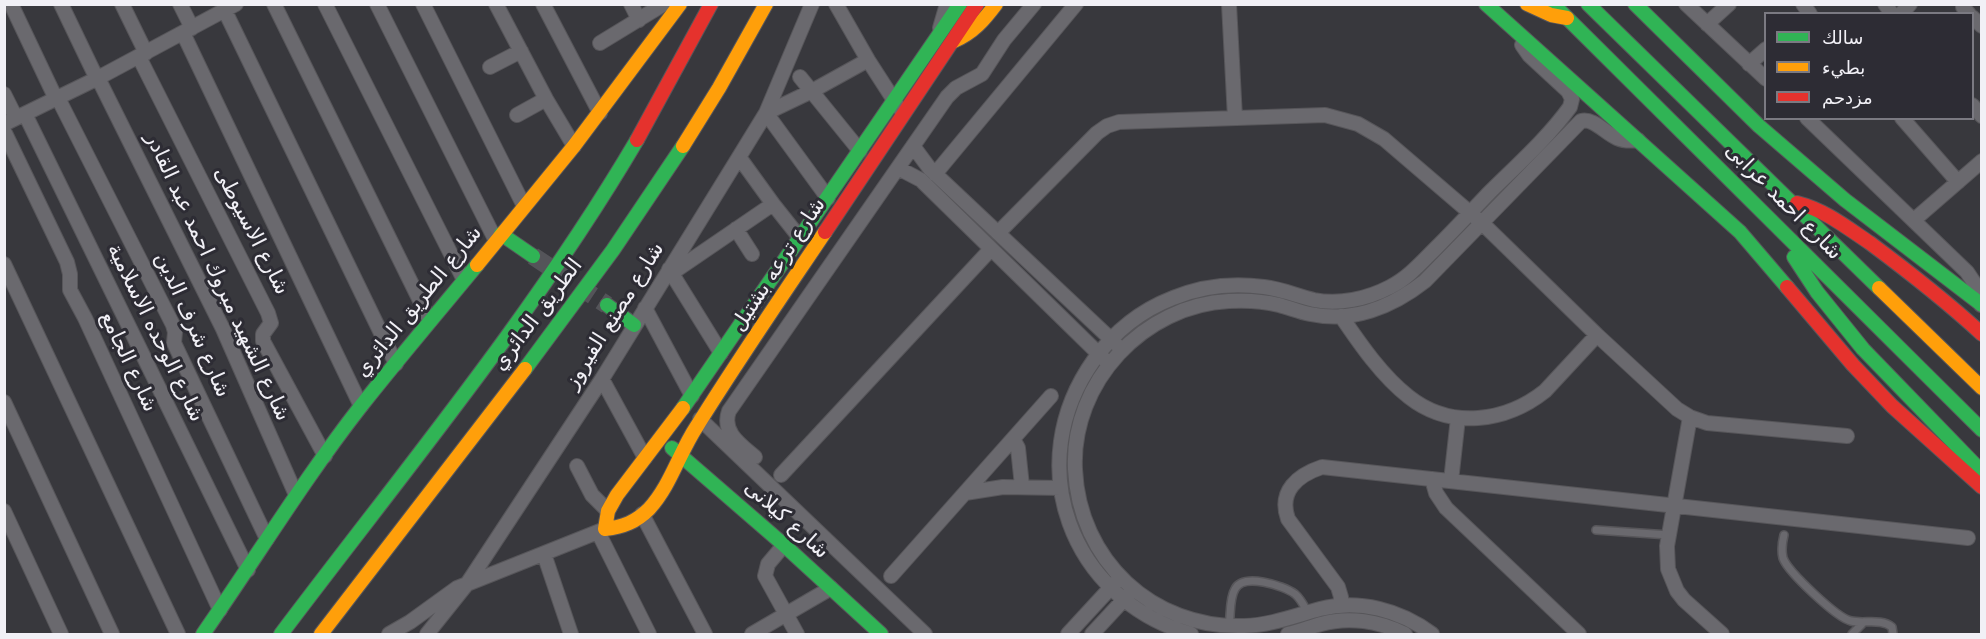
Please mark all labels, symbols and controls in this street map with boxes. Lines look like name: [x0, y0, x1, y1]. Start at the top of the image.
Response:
legend: [1764, 12, 1974, 120]
text: سالك: [1822, 27, 1863, 48]
text: بطيء: [1822, 57, 1865, 78]
text: مزدحم: [1822, 87, 1873, 108]
street label: شارع الشهيد مبروك احمد عبد القادر: [139, 129, 295, 425]
street label: شارع احمد عرابى: [1719, 138, 1847, 266]
street label: شارع الاسيوطى: [208, 163, 294, 299]
street label: شارع ترعه بشتيل: [726, 193, 832, 337]
street label: شارع الطريق الدائري: [350, 221, 488, 383]
street label: شارع مصنع الفيروز: [560, 238, 670, 394]
street label: شارع الوحده الاسلامية: [101, 240, 209, 426]
street label: شارع شرف الدين: [149, 249, 235, 401]
street label: الطريق الدائري: [488, 254, 588, 376]
street label: شارع الجامع: [94, 308, 162, 416]
street label: شارع كيلانى: [738, 475, 834, 565]

